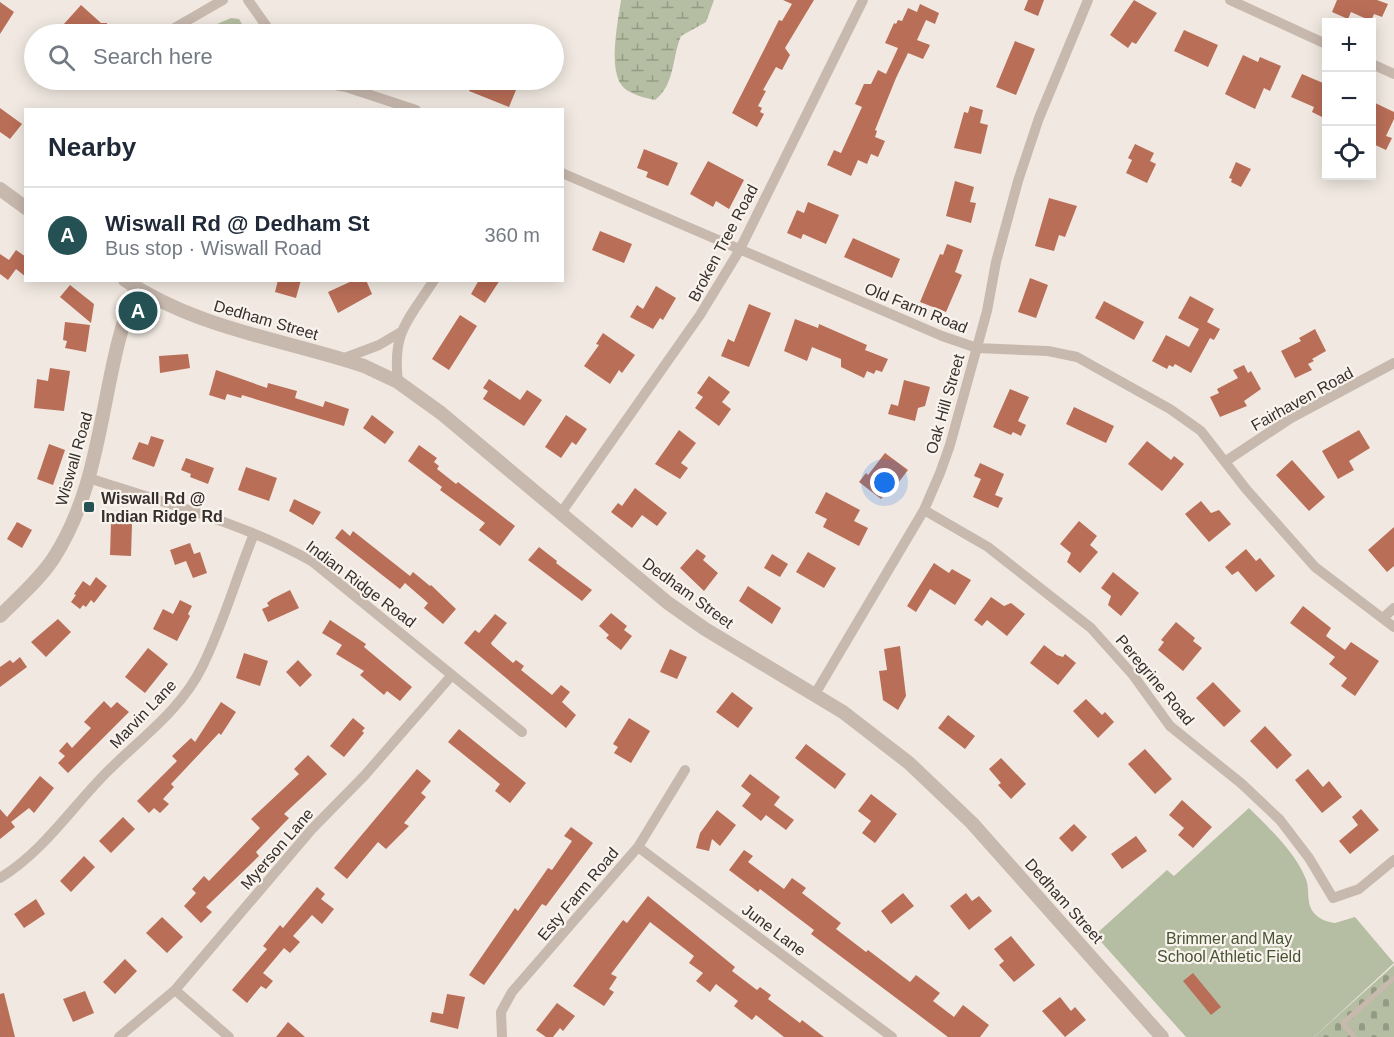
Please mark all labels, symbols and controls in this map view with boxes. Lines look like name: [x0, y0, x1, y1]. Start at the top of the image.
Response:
map controls: [1322, 18, 1376, 180]
button: +: [1322, 18, 1376, 72]
search box: [24, 24, 564, 90]
icon: search: [45, 41, 78, 74]
text: Search here: [93, 44, 213, 69]
button: −: [1322, 72, 1376, 126]
button: locate: [1322, 126, 1376, 180]
text: Nearby: [48, 132, 136, 162]
street label: Broken Tree Road: [685, 182, 761, 304]
text: Wiswall Rd @ Dedham St: [105, 211, 370, 236]
text: A: [60, 224, 75, 246]
text: 360 m: [484, 224, 540, 246]
text: Bus stop · Wiswall Road: [105, 237, 322, 259]
street label: Old Farm Road: [862, 280, 970, 336]
pin: A: [118, 288, 158, 334]
street label: Dedham Street: [212, 297, 321, 343]
street label: Oak Hill Street: [923, 352, 968, 456]
street label: Fairhaven Road: [1248, 364, 1356, 434]
street label: Wiswall Road: [52, 410, 96, 508]
your location: [870, 468, 899, 497]
place label: Wiswall Rd @ Indian Ridge Rd: [101, 490, 223, 525]
marker: Wiswall Rd @ Indian Ridge Rd: [82, 500, 96, 514]
street label: Indian Ridge Road: [303, 537, 419, 631]
street label: Dedham Street: [639, 554, 737, 632]
street label: Peregrine Road: [1112, 632, 1198, 728]
street label: Marvin Lane: [106, 676, 180, 752]
street label: Myerson Lane: [237, 805, 317, 893]
street label: Esty Farm Road: [534, 844, 622, 944]
street label: Dedham Street: [1022, 855, 1107, 947]
street label: June Lane: [739, 901, 809, 959]
park label: Brimmer and May School Athletic Field: [1157, 930, 1301, 965]

